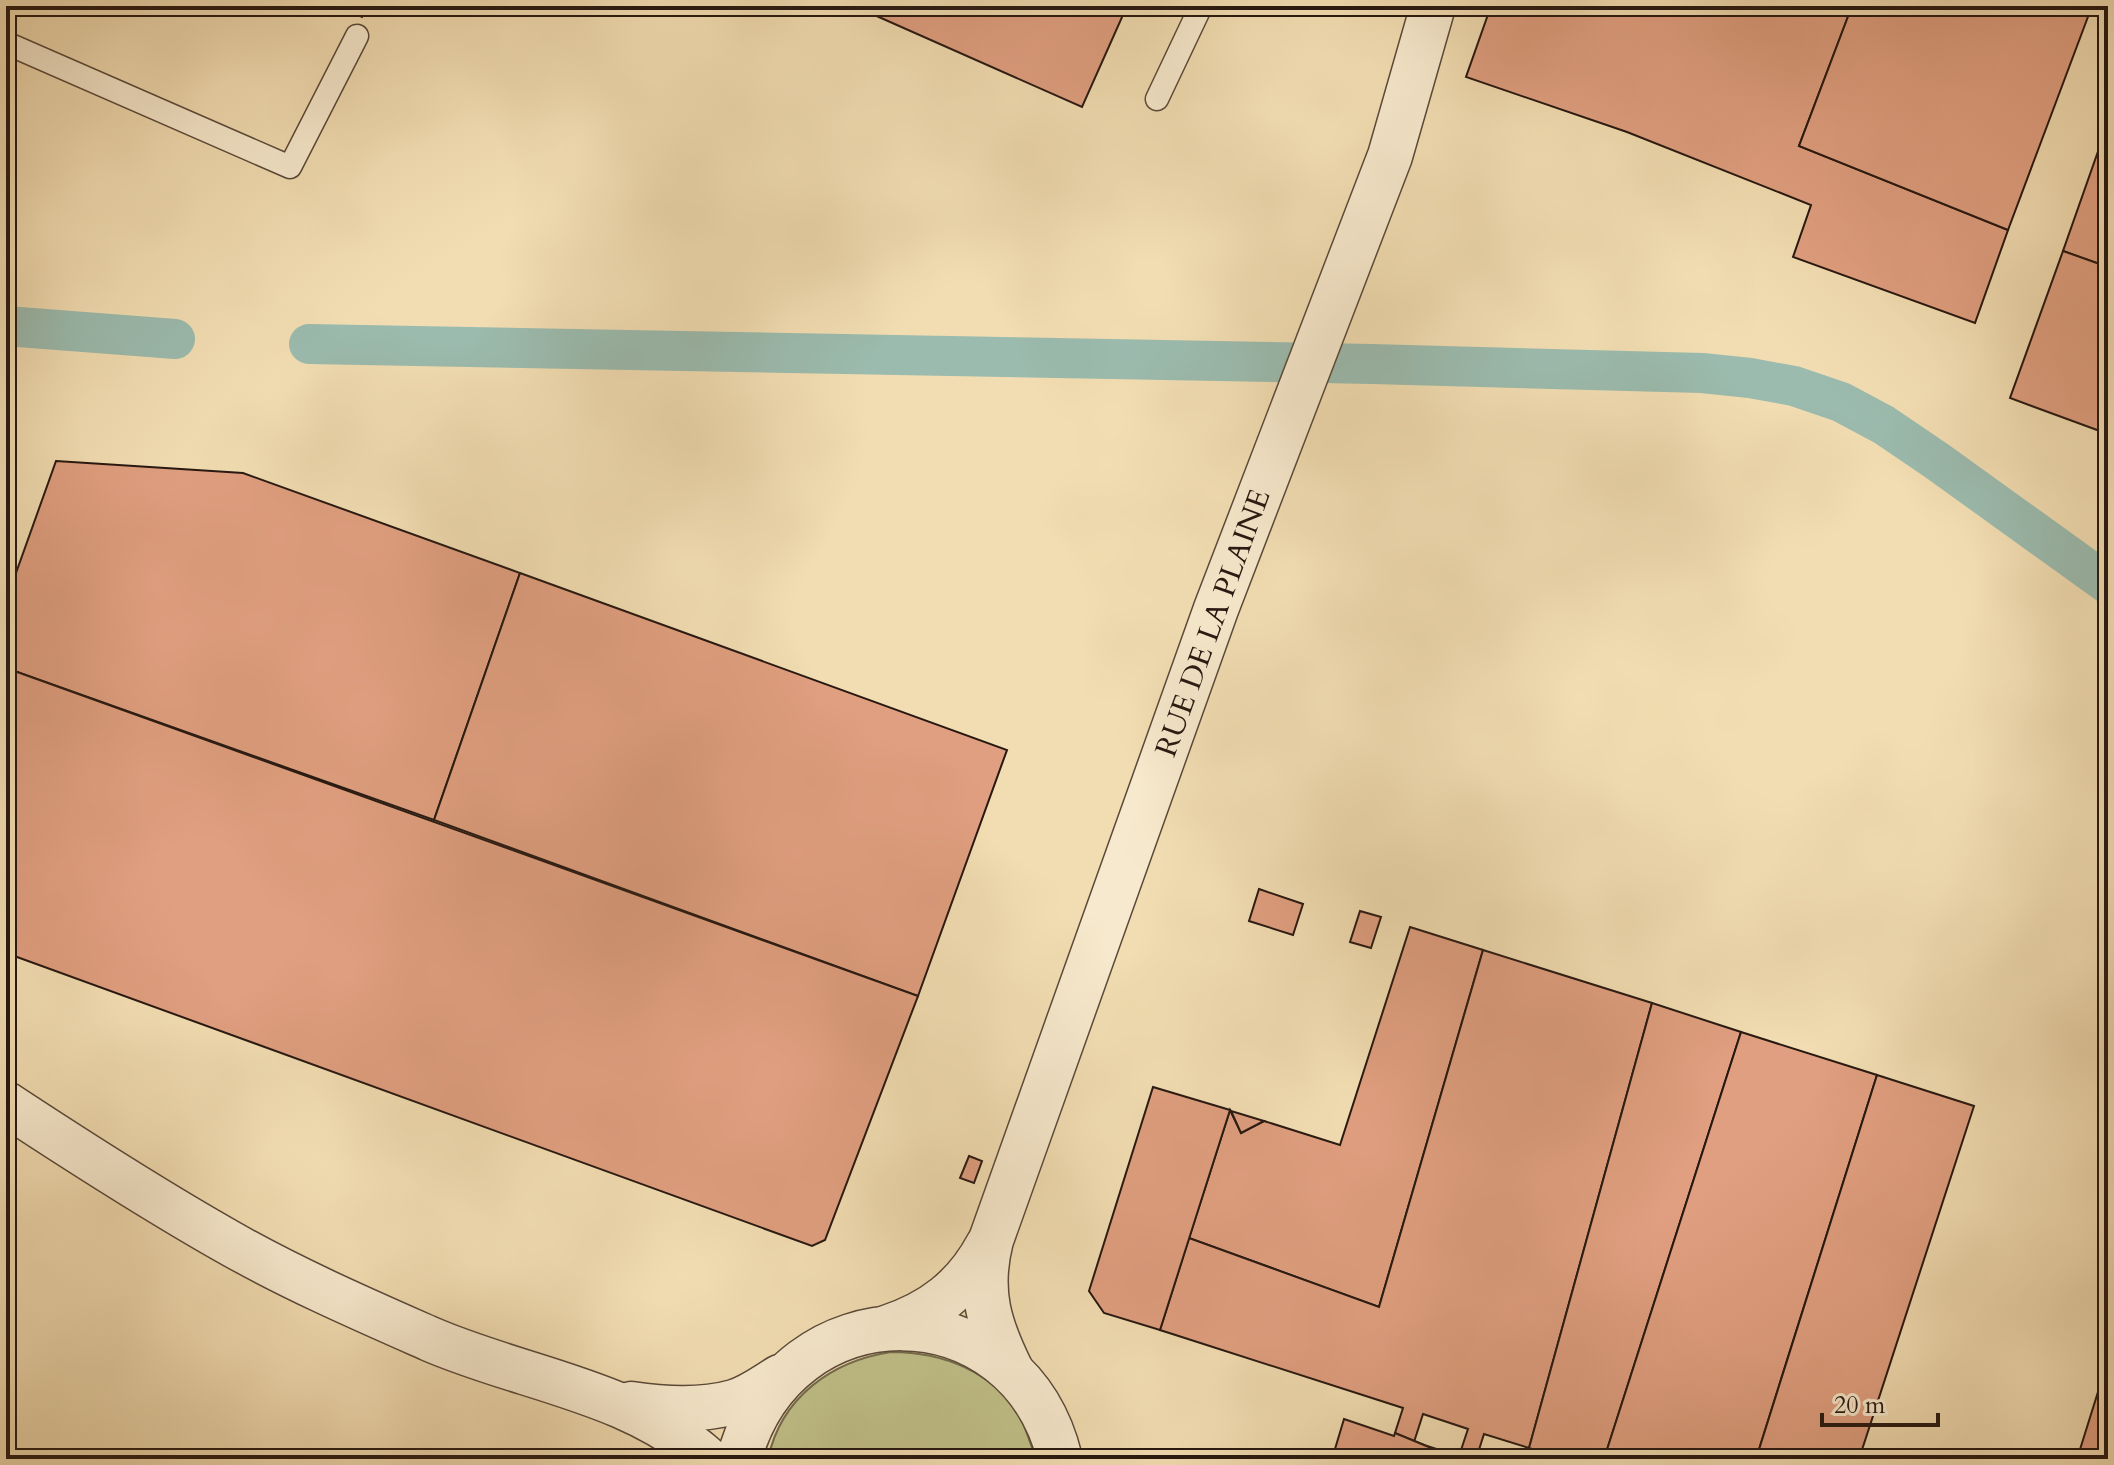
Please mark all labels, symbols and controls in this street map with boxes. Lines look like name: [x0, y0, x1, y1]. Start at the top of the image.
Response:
street label: RUE DE LA PLAINE: [1146, 484, 1280, 762]
scale bar: [1822, 1377, 1938, 1427]
text: 20 m: [1834, 1389, 1886, 1422]

